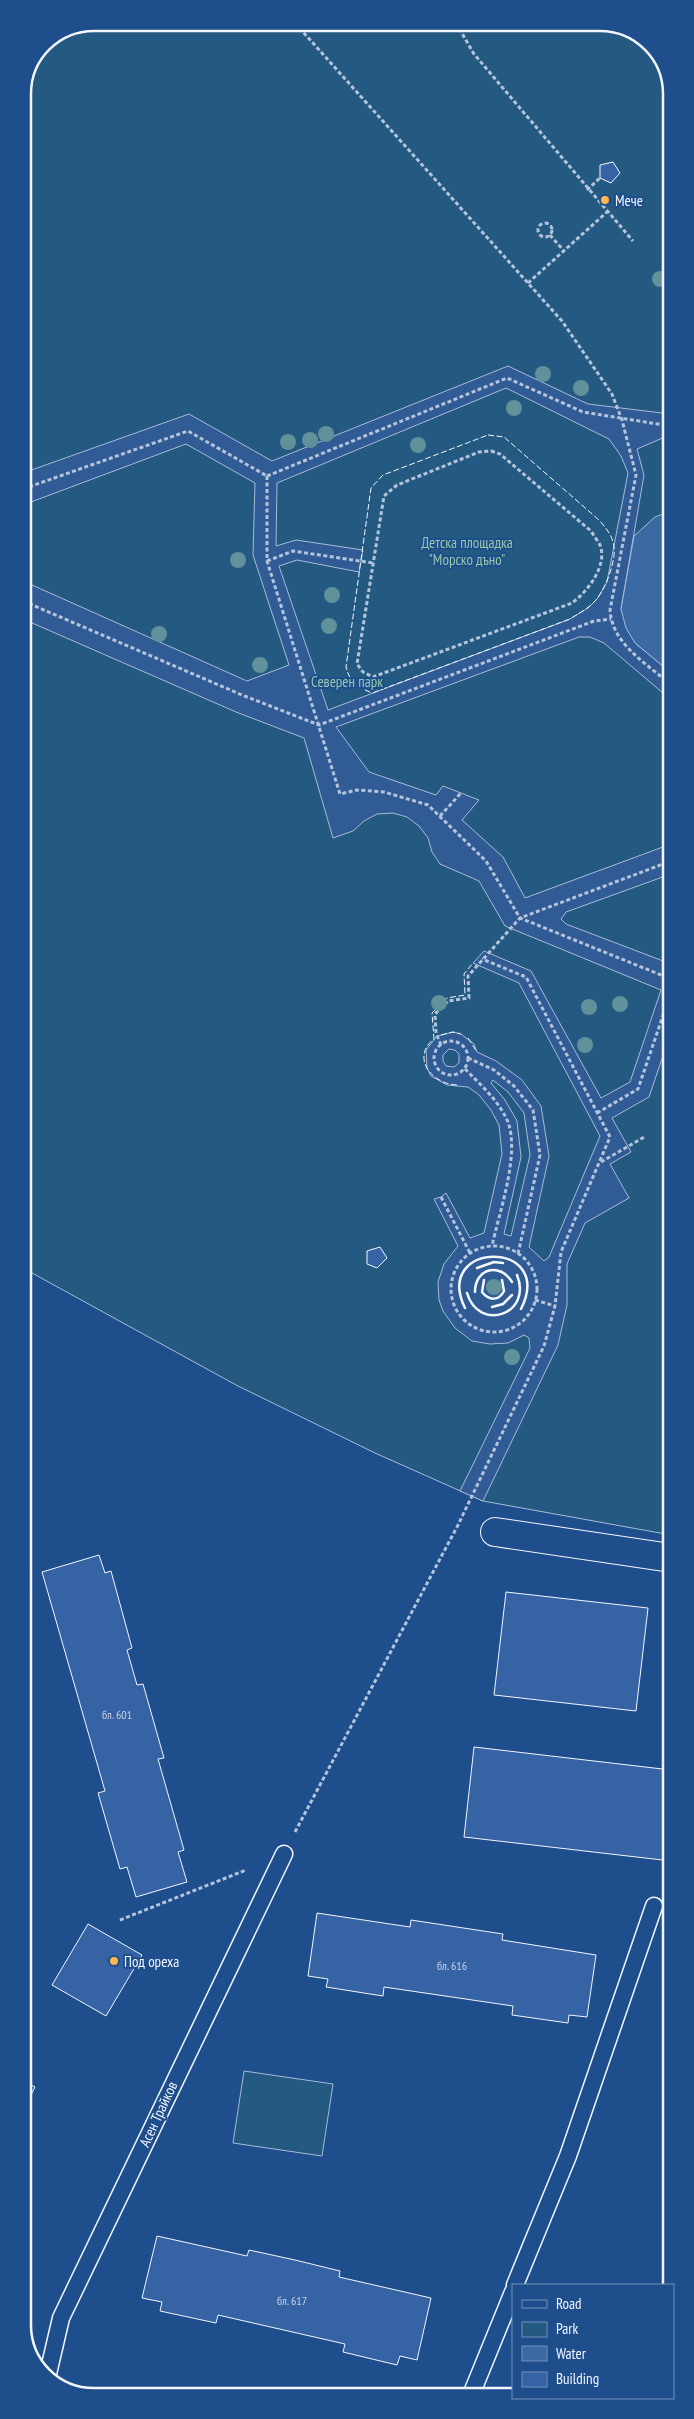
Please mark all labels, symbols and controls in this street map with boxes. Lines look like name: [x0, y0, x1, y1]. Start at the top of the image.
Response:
place label: Мече: [615, 191, 643, 210]
marker: Мече: [599, 194, 611, 206]
park label: Детска площадка "Морско дъно": [421, 533, 513, 569]
park label: Северен парк: [311, 672, 383, 691]
house number: бл. 601: [102, 1707, 132, 1722]
place label: Под ореха: [124, 1952, 179, 1971]
marker: Под ореха: [108, 1955, 120, 1967]
house number: бл. 616: [437, 1958, 467, 1973]
street label: Асен Трайков: [135, 2078, 181, 2150]
legend: [512, 2284, 674, 2399]
house number: бл. 617: [277, 2293, 307, 2308]
text: Road: [556, 2294, 582, 2313]
text: Park: [556, 2319, 578, 2338]
text: Water: [556, 2344, 587, 2363]
text: Building: [556, 2369, 599, 2388]

